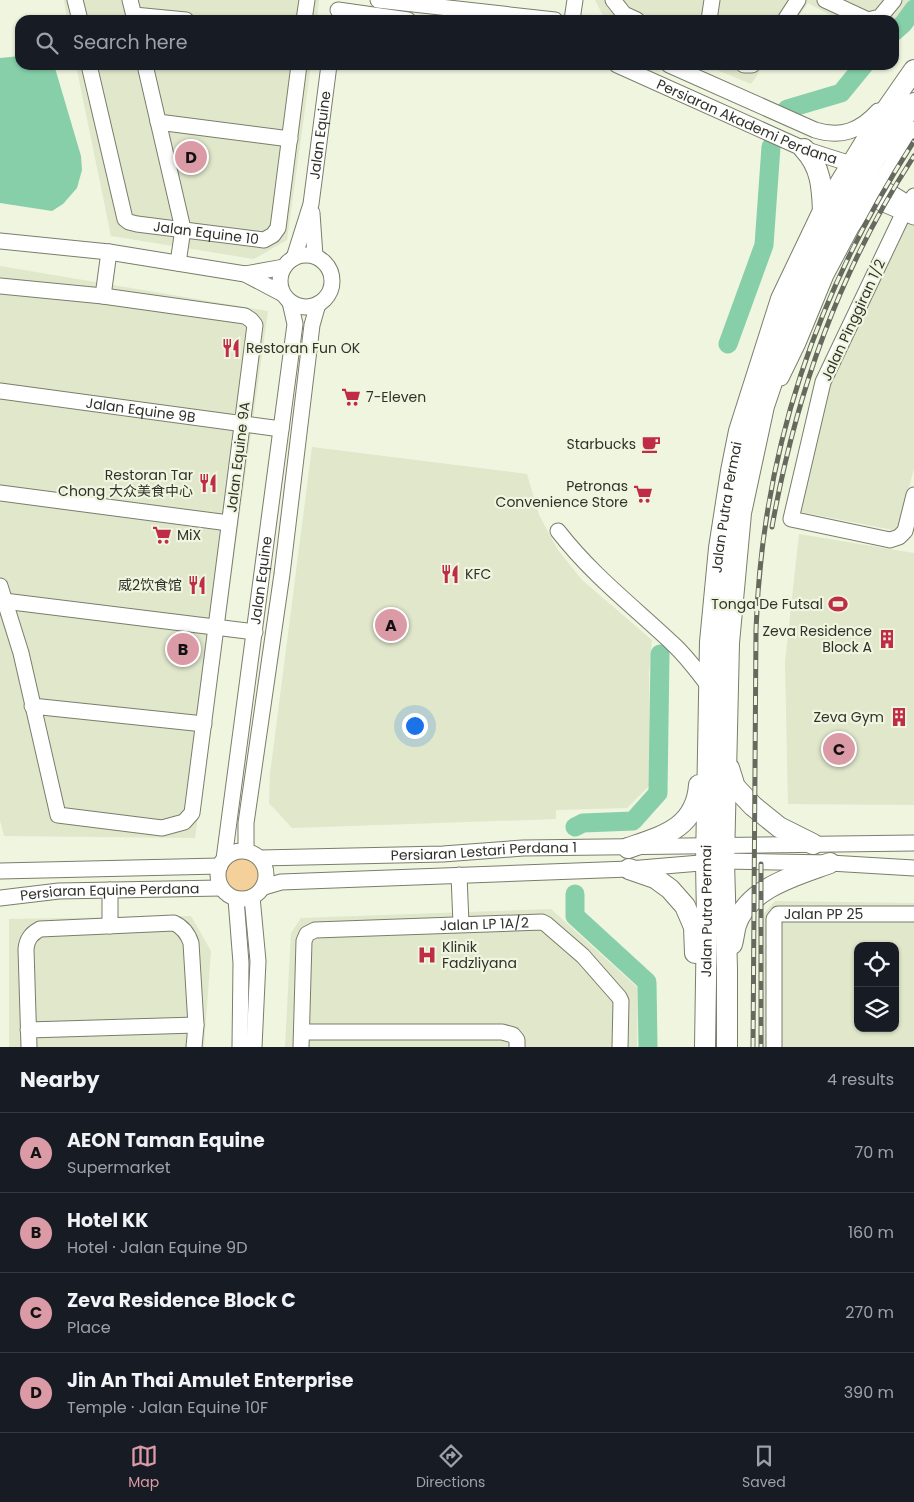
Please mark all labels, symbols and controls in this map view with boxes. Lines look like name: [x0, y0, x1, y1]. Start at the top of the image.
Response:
search box: [15, 15, 899, 70]
icon: search: [33, 29, 61, 57]
text: Search here: [73, 29, 187, 56]
street label: Persiaran Akademi Perdana: [653, 74, 840, 169]
street label: Jalan Equine: [304, 89, 336, 181]
pin: D: [175, 138, 207, 176]
street label: Jalan Equine 10: [152, 216, 260, 249]
street label: Jalan Pinggiran 1/2: [816, 256, 890, 384]
restaurant icon: Restoran Fun OK: [220, 337, 242, 359]
place label: Restoran Fun OK: [246, 338, 361, 358]
supermarket icon: 7-Eleven: [340, 386, 362, 408]
place label: 7-Eleven: [366, 387, 426, 407]
street label: Jalan Equine 9B: [85, 393, 197, 427]
street label: Jalan Equine 9A: [221, 401, 255, 513]
cafe icon: Starbucks: [640, 433, 662, 455]
place label: Starbucks: [567, 434, 636, 454]
street label: Jalan Putra Permai: [707, 440, 747, 574]
place label: Restoran Tar Chong 大众美食中心: [58, 465, 193, 501]
restaurant icon: Restoran Tar Chong 大众美食中心: [197, 472, 219, 494]
place label: Petronas Convenience Store: [496, 476, 628, 512]
supermarket icon: Petronas Convenience Store: [632, 483, 654, 505]
supermarket icon: MiX: [151, 524, 173, 546]
place label: MiX: [177, 525, 201, 545]
street label: Jalan Equine: [245, 535, 277, 626]
restaurant icon: KFC: [439, 563, 461, 585]
place label: KFC: [465, 564, 491, 584]
restaurant icon: 威2饮食馆: [186, 574, 208, 596]
place label: 威2饮食馆: [118, 575, 182, 595]
sports icon: Tonga De Futsal: [827, 593, 849, 615]
place label: Tonga De Futsal: [711, 594, 823, 614]
pin: A: [375, 606, 407, 644]
place label: Zeva Residence Block A: [762, 621, 872, 657]
building icon: Zeva Residence Block A: [876, 628, 898, 650]
pin: B: [167, 630, 199, 668]
building icon: Zeva Gym: [888, 706, 910, 728]
place label: Zeva Gym: [813, 707, 884, 727]
your location: [402, 713, 428, 739]
pin: C: [823, 730, 855, 768]
street label: Persiaran Lestari Perdana 1: [391, 837, 577, 865]
street label: Jalan Putra Permai: [696, 845, 717, 977]
street label: Persiaran Equine Perdana: [19, 878, 200, 906]
street label: Jalan PP 25: [784, 904, 863, 924]
street label: Jalan LP 1A/2: [439, 912, 529, 936]
place label: Klinik Fadzliyana: [442, 937, 517, 973]
map controls: [854, 942, 899, 1032]
button: locate: [854, 942, 899, 987]
hospital icon: Klinik Fadzliyana: [416, 944, 438, 966]
button: layers: [854, 987, 899, 1032]
text: Nearby: [20, 1065, 100, 1094]
text: 4 results: [827, 1068, 894, 1091]
text: AEON Taman Equine: [67, 1127, 265, 1154]
text: A: [30, 1141, 42, 1164]
text: 70 m: [854, 1141, 894, 1164]
text: Supermarket: [67, 1156, 171, 1179]
text: Hotel KK: [67, 1207, 149, 1234]
text: B: [31, 1221, 41, 1244]
text: 160 m: [848, 1221, 894, 1244]
text: Hotel · Jalan Equine 9D: [67, 1236, 248, 1259]
text: Zeva Residence Block C: [67, 1287, 296, 1314]
text: C: [30, 1301, 42, 1324]
text: 270 m: [845, 1301, 894, 1324]
text: Place: [67, 1316, 111, 1339]
text: Jin An Thai Amulet Enterprise: [67, 1367, 353, 1394]
text: D: [30, 1381, 42, 1404]
text: 390 m: [844, 1381, 894, 1404]
text: Temple · Jalan Equine 10F: [67, 1396, 268, 1419]
tab: Map: [128, 1442, 159, 1493]
tab: Directions: [416, 1442, 485, 1493]
tab: Saved: [742, 1442, 786, 1493]

